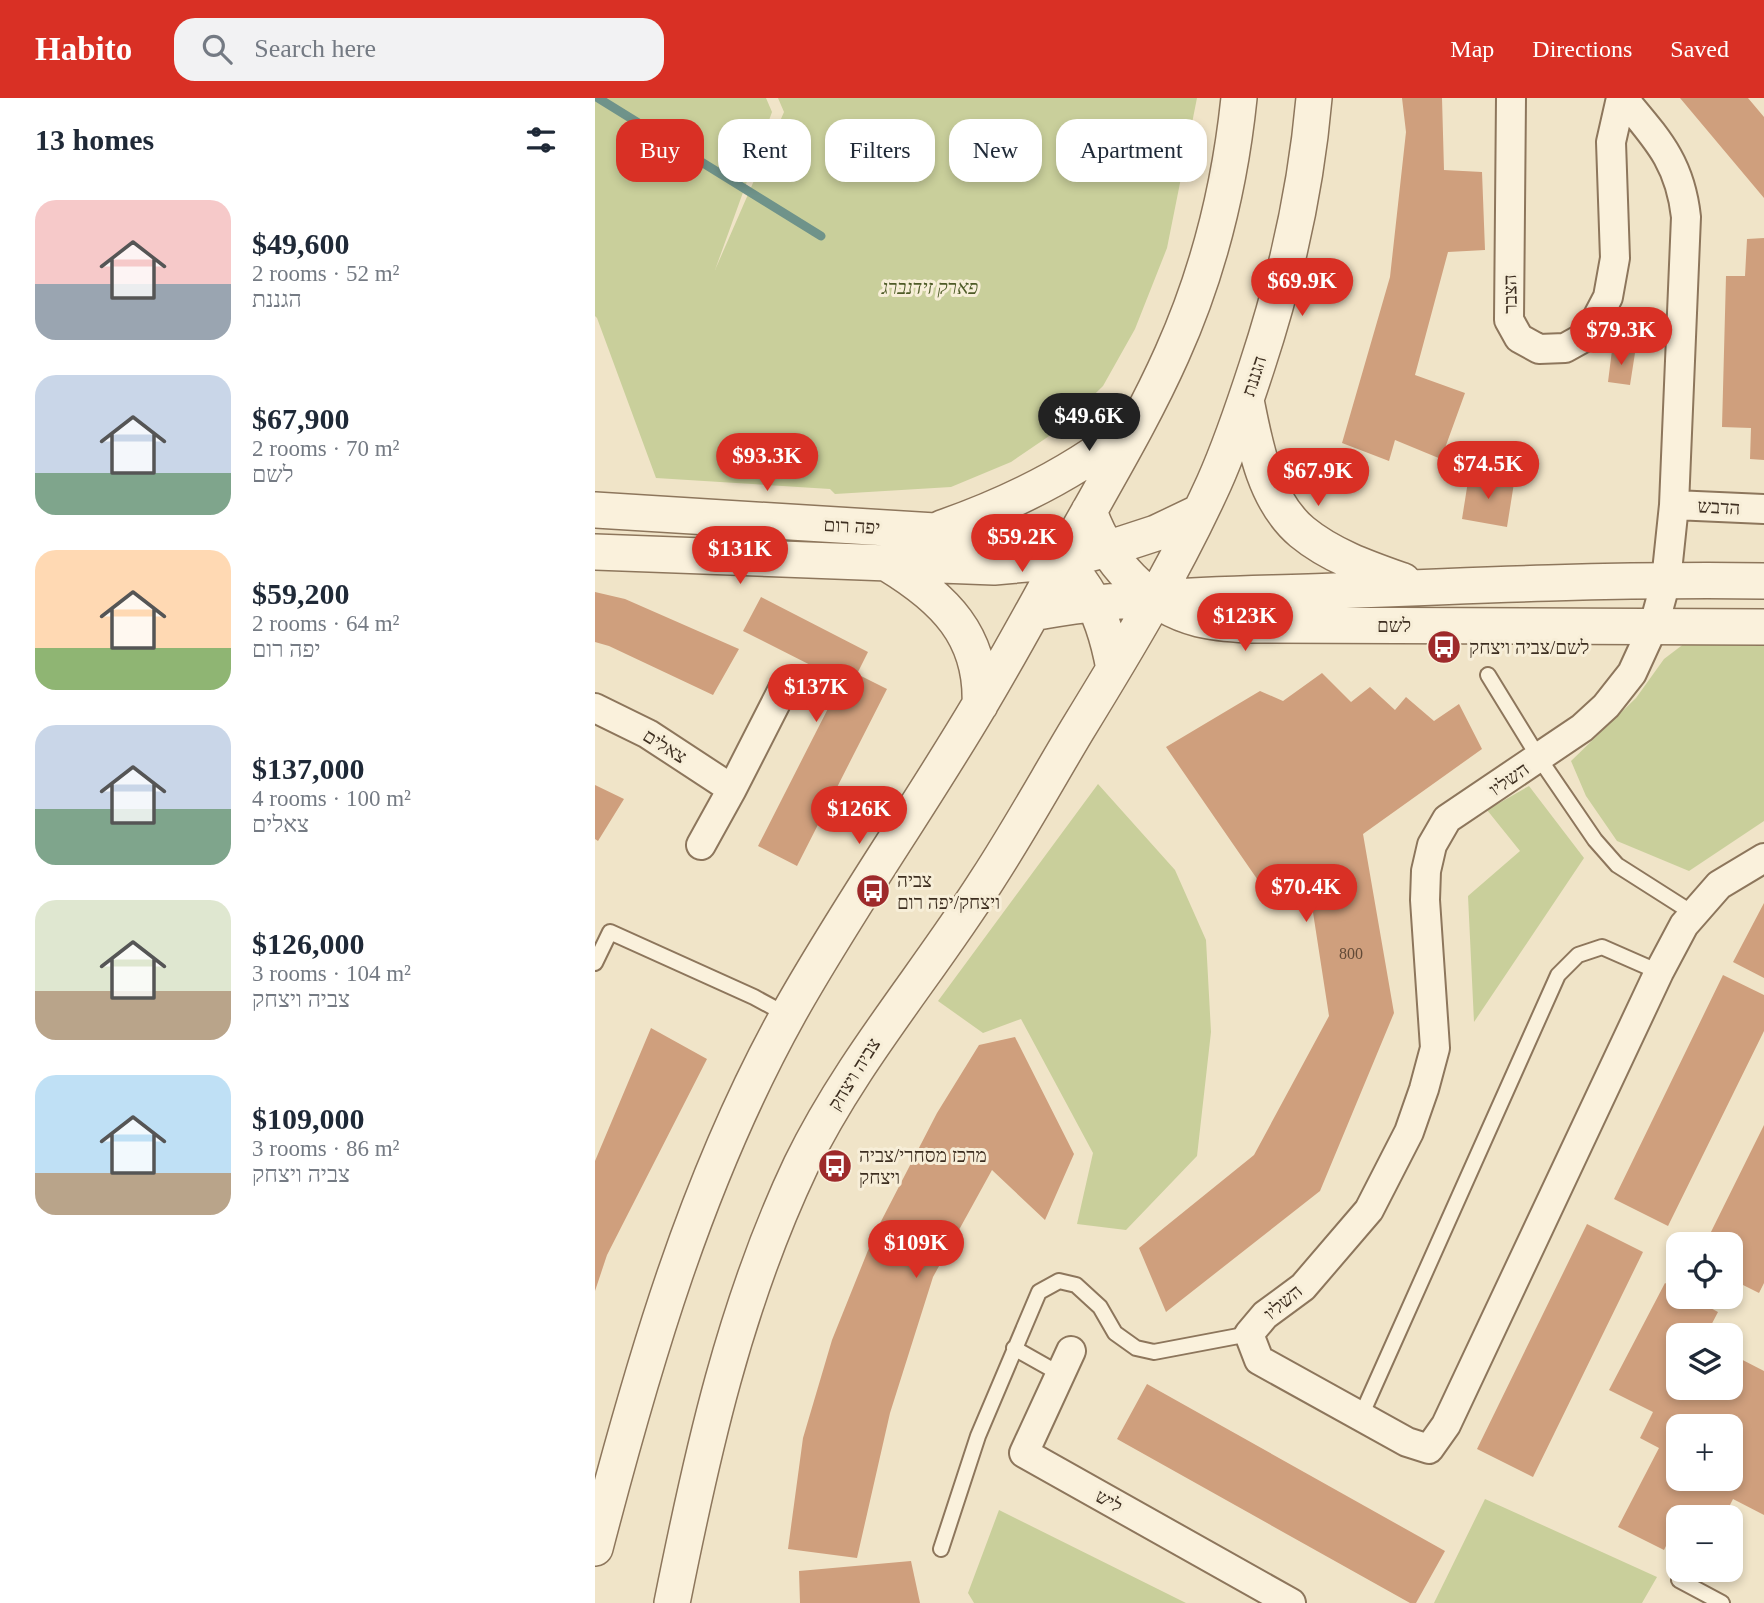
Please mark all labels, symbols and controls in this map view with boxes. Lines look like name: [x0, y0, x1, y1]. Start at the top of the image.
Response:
search box: [174, 18, 664, 81]
icon: search: [198, 30, 236, 68]
text: Habito: [35, 31, 132, 67]
text: Search here: [254, 34, 376, 63]
text: Map: [1450, 36, 1494, 62]
text: Directions: [1532, 36, 1632, 62]
text: Saved: [1670, 36, 1729, 62]
chip: Buy: [616, 119, 704, 182]
chip: Rent: [718, 119, 811, 182]
chip: Filters: [825, 119, 935, 182]
chip: New: [949, 119, 1042, 182]
chip: Apartment: [1056, 119, 1207, 182]
icon: filters: [522, 121, 560, 159]
text: 13 homes: [35, 123, 154, 156]
text: $49,600: [252, 227, 350, 260]
icon: home: [91, 228, 175, 312]
pin: $69.9K: [1245, 258, 1359, 318]
text: 2 rooms · 52 m²: [252, 261, 399, 286]
text: $69.9K: [1267, 268, 1337, 293]
street label: הצבר: [1499, 274, 1521, 314]
park label: פארק זידנברג: [881, 277, 978, 298]
text: הגננת: [252, 287, 302, 312]
pin: $79.3K: [1564, 308, 1678, 367]
text: $79.3K: [1586, 317, 1656, 342]
street label: הגננת: [1238, 353, 1270, 399]
pin: $49.6K: [1032, 394, 1146, 453]
text: $67,900: [252, 402, 350, 435]
icon: home: [91, 403, 175, 487]
text: $49.6K: [1054, 403, 1124, 428]
pin: $93.3K: [710, 434, 824, 493]
text: 2 rooms · 70 m²: [252, 436, 399, 461]
pin: $74.5K: [1431, 442, 1545, 501]
text: $93.3K: [732, 443, 802, 468]
pin: $67.9K: [1261, 448, 1375, 508]
text: $74.5K: [1453, 451, 1523, 476]
text: $67.9K: [1283, 458, 1353, 483]
text: לשם: [252, 462, 293, 487]
street label: הדבש: [1697, 495, 1741, 519]
street label: יפה רום: [823, 514, 881, 538]
pin: $59.2K: [965, 514, 1079, 574]
text: $59.2K: [987, 524, 1057, 549]
pin: $131K: [691, 526, 789, 586]
text: $131K: [708, 536, 772, 561]
text: $59,200: [252, 577, 350, 610]
icon: home: [91, 578, 175, 662]
pin: $123K: [1196, 594, 1294, 653]
text: $123K: [1213, 603, 1277, 628]
text: 2 rooms · 64 m²: [252, 611, 399, 636]
street label: לשם: [1377, 615, 1411, 636]
bus stop icon: לשם/צביה ויצחק: [1425, 628, 1463, 666]
text: יפה רום: [252, 637, 321, 662]
place label: לשם/צביה ויצחק: [1469, 637, 1589, 658]
pin: $137K: [767, 664, 865, 724]
text: $137K: [784, 674, 848, 699]
street label: צאלים: [639, 725, 691, 767]
text: $137,000: [252, 752, 365, 785]
icon: home: [91, 753, 175, 837]
street label: השליו: [1485, 758, 1533, 800]
text: 4 rooms · 100 m²: [252, 786, 411, 811]
pin: $126K: [810, 786, 908, 846]
text: $126K: [827, 796, 891, 821]
text: צאלים: [252, 812, 309, 837]
pin: $70.4K: [1249, 864, 1363, 924]
place label: צביה ויצחק/יפה רום: [897, 870, 1000, 913]
bus stop icon: צביה ויצחק/יפה רום: [854, 872, 892, 910]
text: $70.4K: [1271, 874, 1341, 899]
text: $126,000: [252, 927, 365, 960]
icon: home: [91, 928, 175, 1012]
house number: 800: [1339, 945, 1363, 962]
text: 3 rooms · 104 m²: [252, 961, 411, 986]
text: צביה ויצחק: [252, 987, 350, 1012]
street label: צביה ויצחק: [824, 1034, 884, 1114]
text: $109,000: [252, 1102, 365, 1135]
icon: home: [91, 1103, 175, 1187]
text: 3 rooms · 86 m²: [252, 1136, 399, 1161]
place label: מרכז מסחרי/צביה ויצחק: [859, 1145, 987, 1188]
bus stop icon: מרכז מסחרי/צביה ויצחק: [816, 1147, 854, 1185]
text: צביה ויצחק: [252, 1162, 350, 1187]
pin: $109K: [867, 1220, 965, 1280]
text: $109K: [884, 1230, 948, 1255]
map controls: [1666, 1232, 1743, 1582]
button: locate: [1666, 1232, 1743, 1309]
street label: השליו: [1260, 1280, 1306, 1324]
button: layers: [1666, 1323, 1743, 1400]
button: +: [1666, 1414, 1743, 1491]
street label: ליש: [1092, 1485, 1126, 1517]
button: −: [1666, 1505, 1743, 1582]

